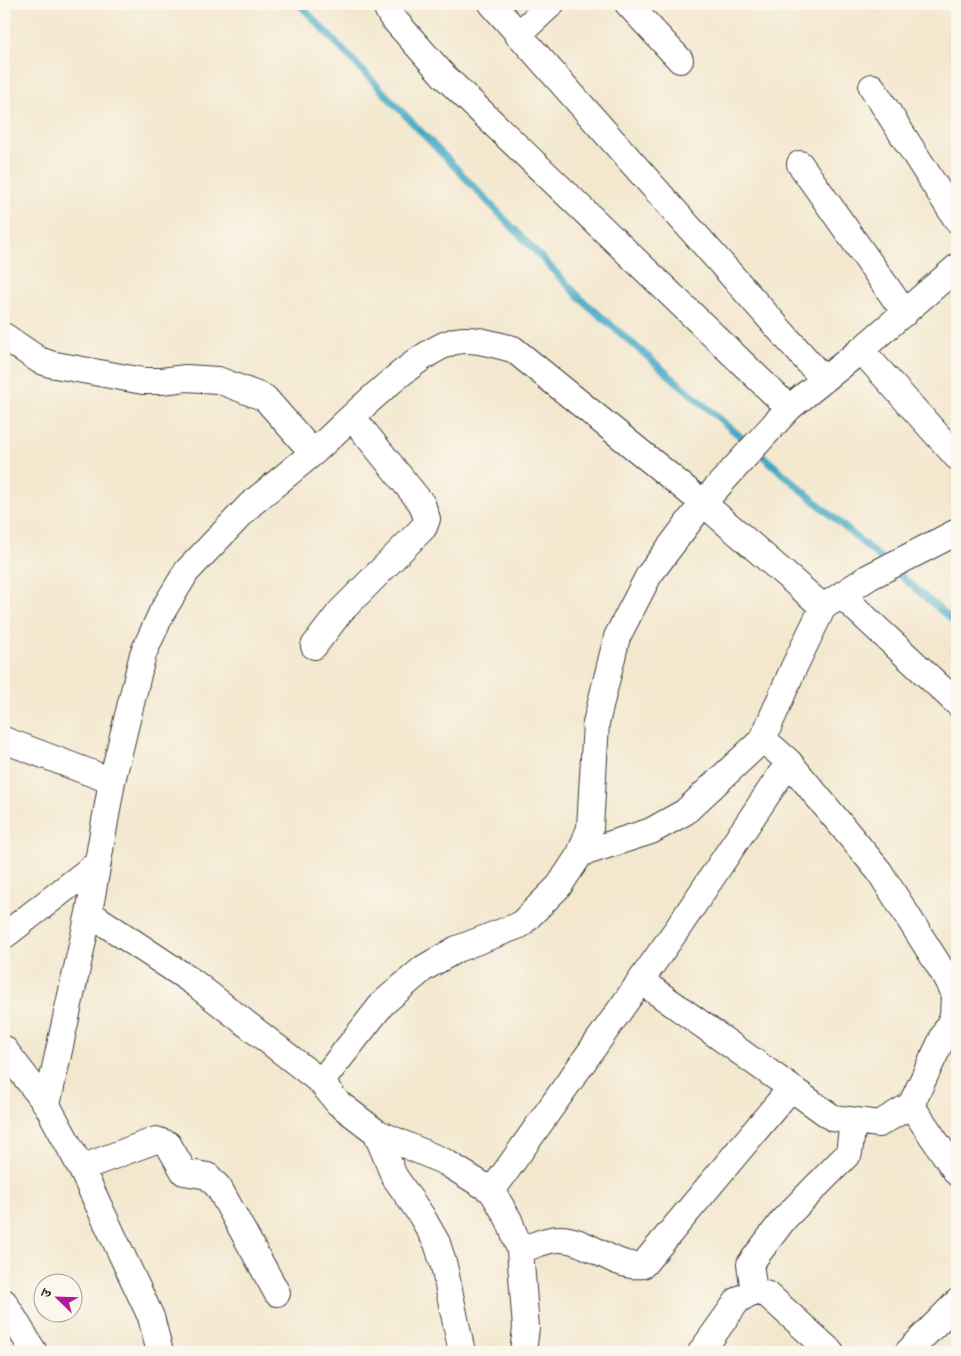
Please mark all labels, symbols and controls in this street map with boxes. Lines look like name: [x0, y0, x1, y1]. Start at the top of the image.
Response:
north arrow: [32, 1274, 82, 1324]
text: उ: [37, 1286, 59, 1302]

